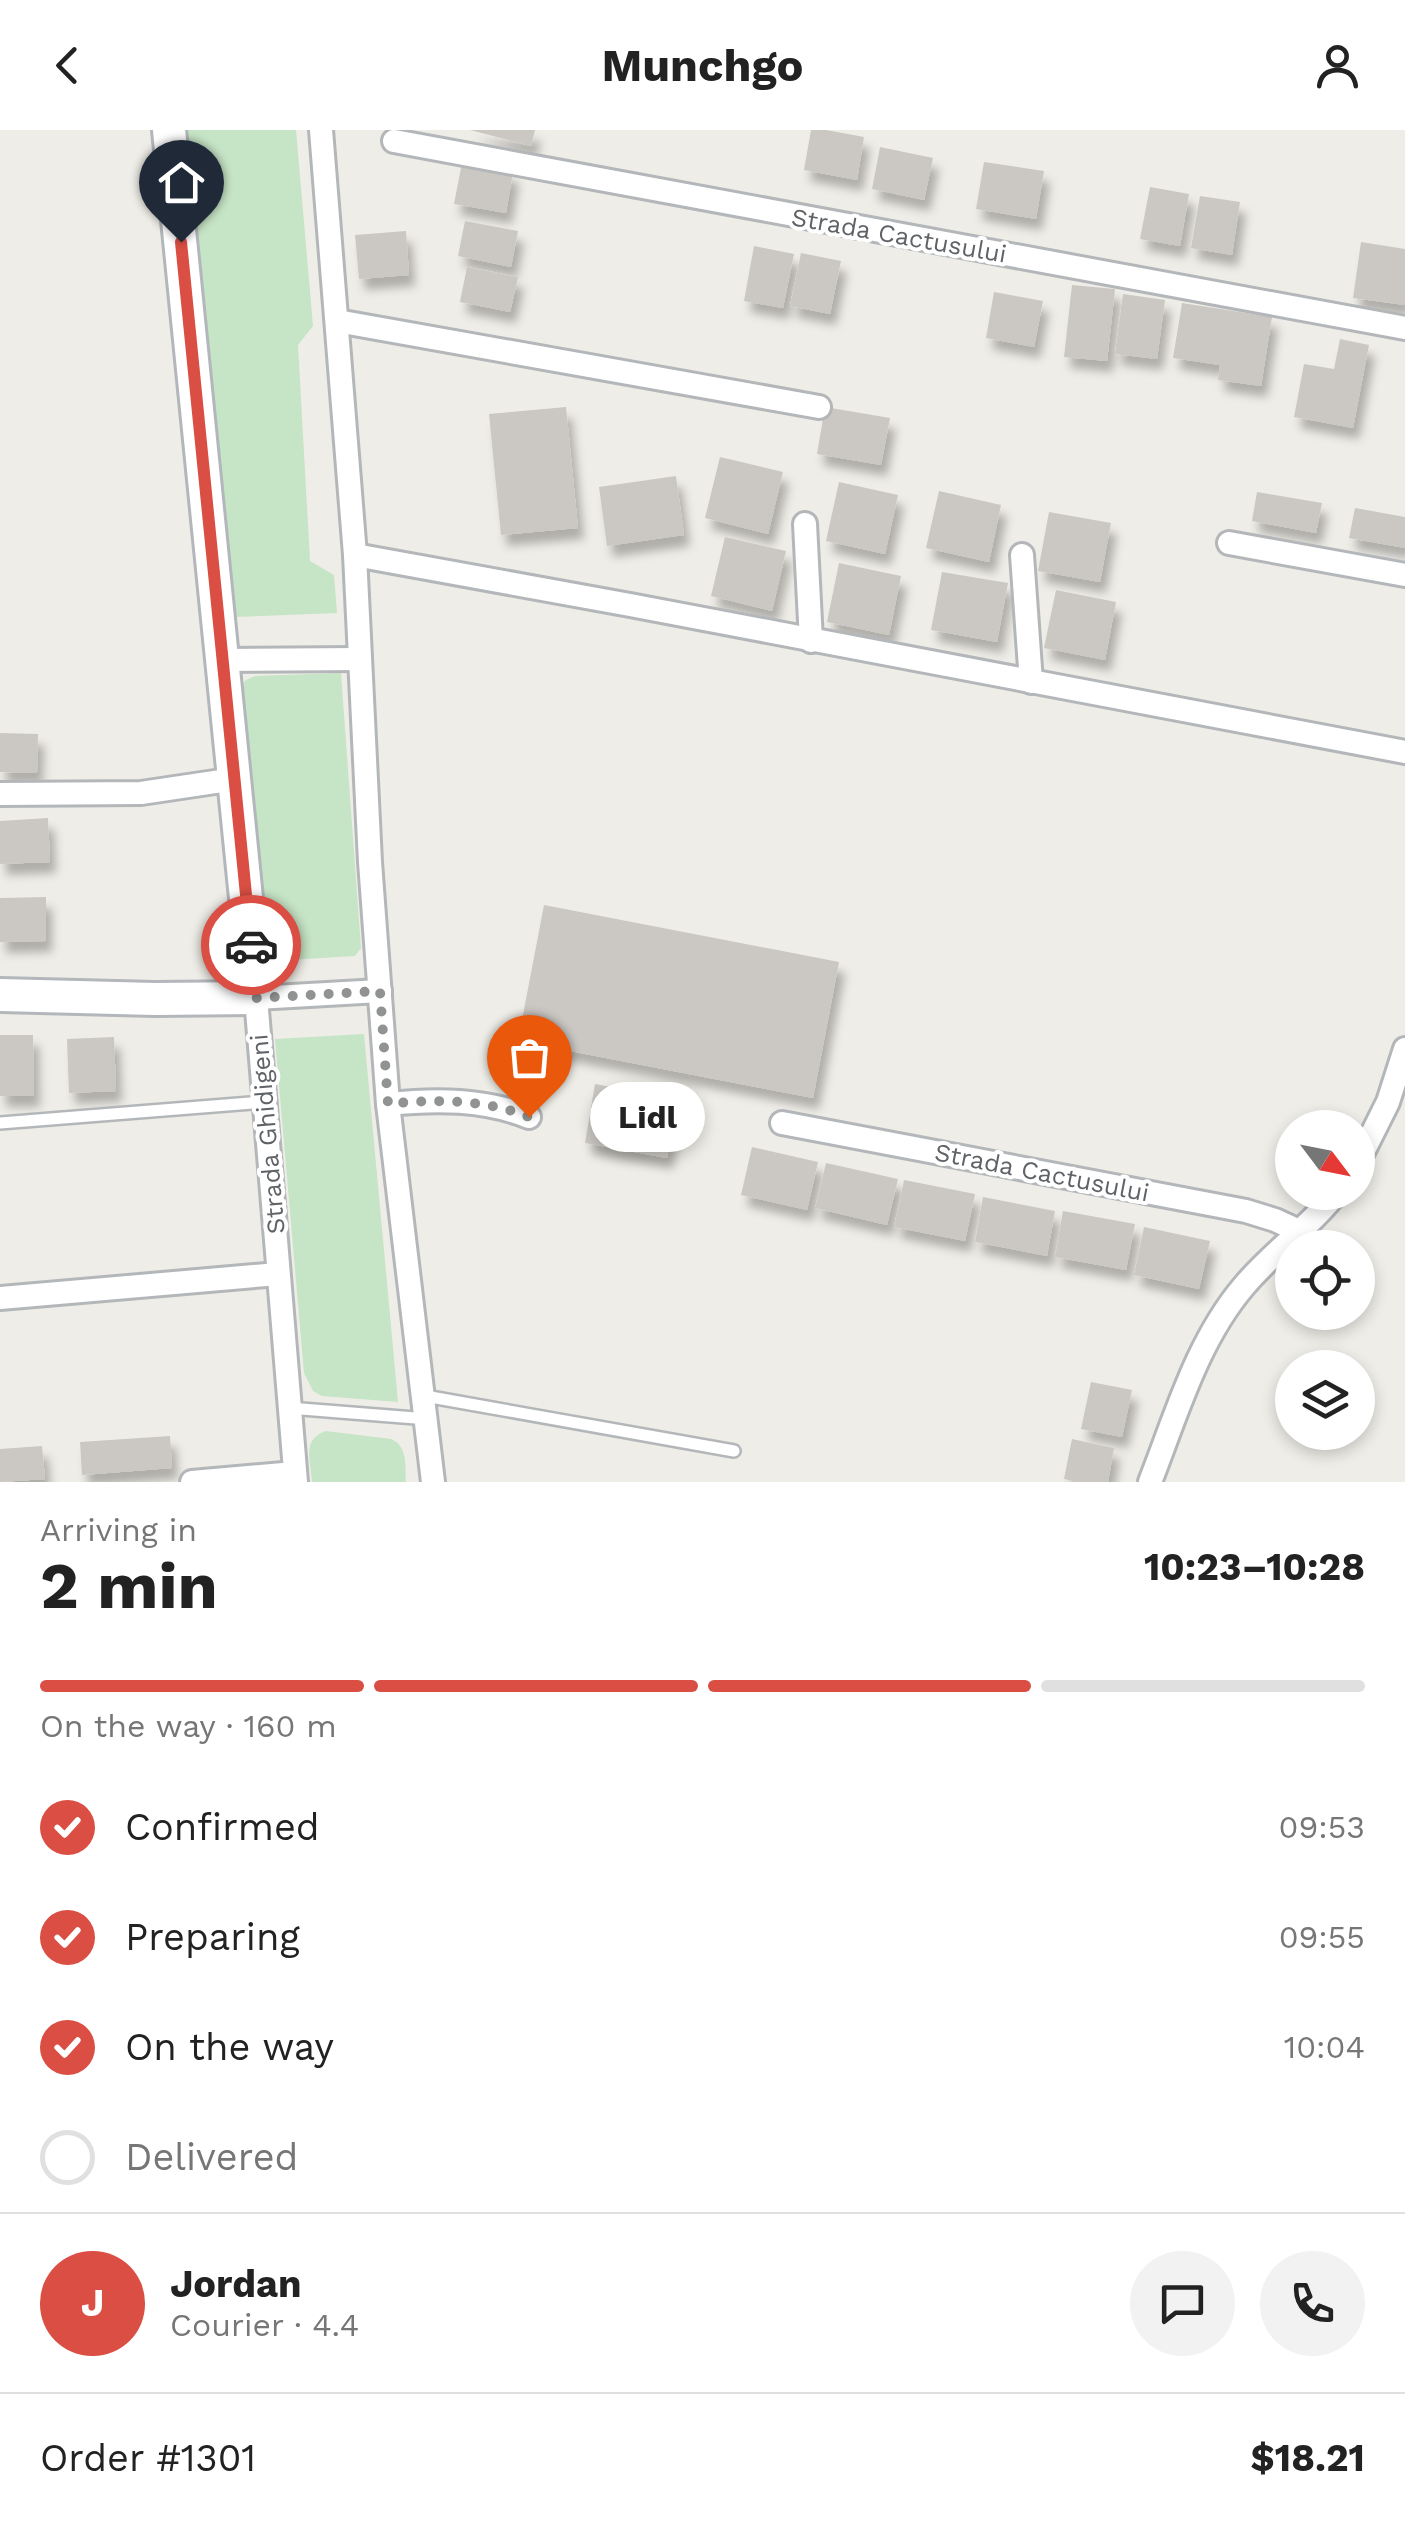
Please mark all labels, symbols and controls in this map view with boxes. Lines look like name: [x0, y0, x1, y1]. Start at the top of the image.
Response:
icon: back: [40, 38, 95, 93]
icon: person: [1310, 38, 1365, 93]
text: Munchgo: [601, 39, 804, 92]
pin: [139, 140, 224, 243]
icon: home: [154, 155, 209, 210]
street label: Strada Cactusului: [789, 202, 1009, 269]
courier: [201, 895, 301, 995]
icon: car: [224, 918, 279, 973]
pin: [487, 1015, 572, 1118]
icon: bag: [502, 1030, 557, 1085]
street label: Strada Ghidigeni: [244, 1033, 291, 1235]
callout: Lidl: [589, 1082, 704, 1152]
text: Lidl: [618, 1098, 677, 1136]
north arrow: [1275, 1110, 1375, 1210]
map controls: [1275, 1110, 1375, 1450]
street label: Strada Cactusului: [932, 1137, 1152, 1208]
button: locate: [1275, 1230, 1375, 1330]
button: layers: [1275, 1350, 1375, 1450]
text: Arriving in: [40, 1511, 197, 1549]
text: 10:23–10:28: [1144, 1545, 1365, 1589]
text: 2 min: [40, 1548, 218, 1624]
text: On the way · 160 m: [40, 1707, 337, 1745]
icon: check: [40, 1800, 95, 1855]
text: Confirmed: [125, 1805, 320, 1849]
text: 09:53: [1279, 1808, 1365, 1846]
icon: check: [40, 1910, 95, 1965]
text: Preparing: [125, 1915, 300, 1959]
text: 09:55: [1279, 1918, 1365, 1956]
icon: check: [40, 2020, 95, 2075]
text: On the way: [125, 2025, 334, 2069]
text: 10:04: [1284, 2028, 1365, 2066]
text: Delivered: [125, 2135, 298, 2179]
button: chat: [1130, 2251, 1235, 2356]
button: phone: [1260, 2251, 1365, 2356]
text: Jordan: [170, 2262, 302, 2306]
text: J: [81, 2281, 104, 2325]
text: Courier · 4.4: [170, 2306, 359, 2344]
text: Order #1301: [40, 2436, 256, 2480]
text: $18.21: [1250, 2436, 1365, 2480]

